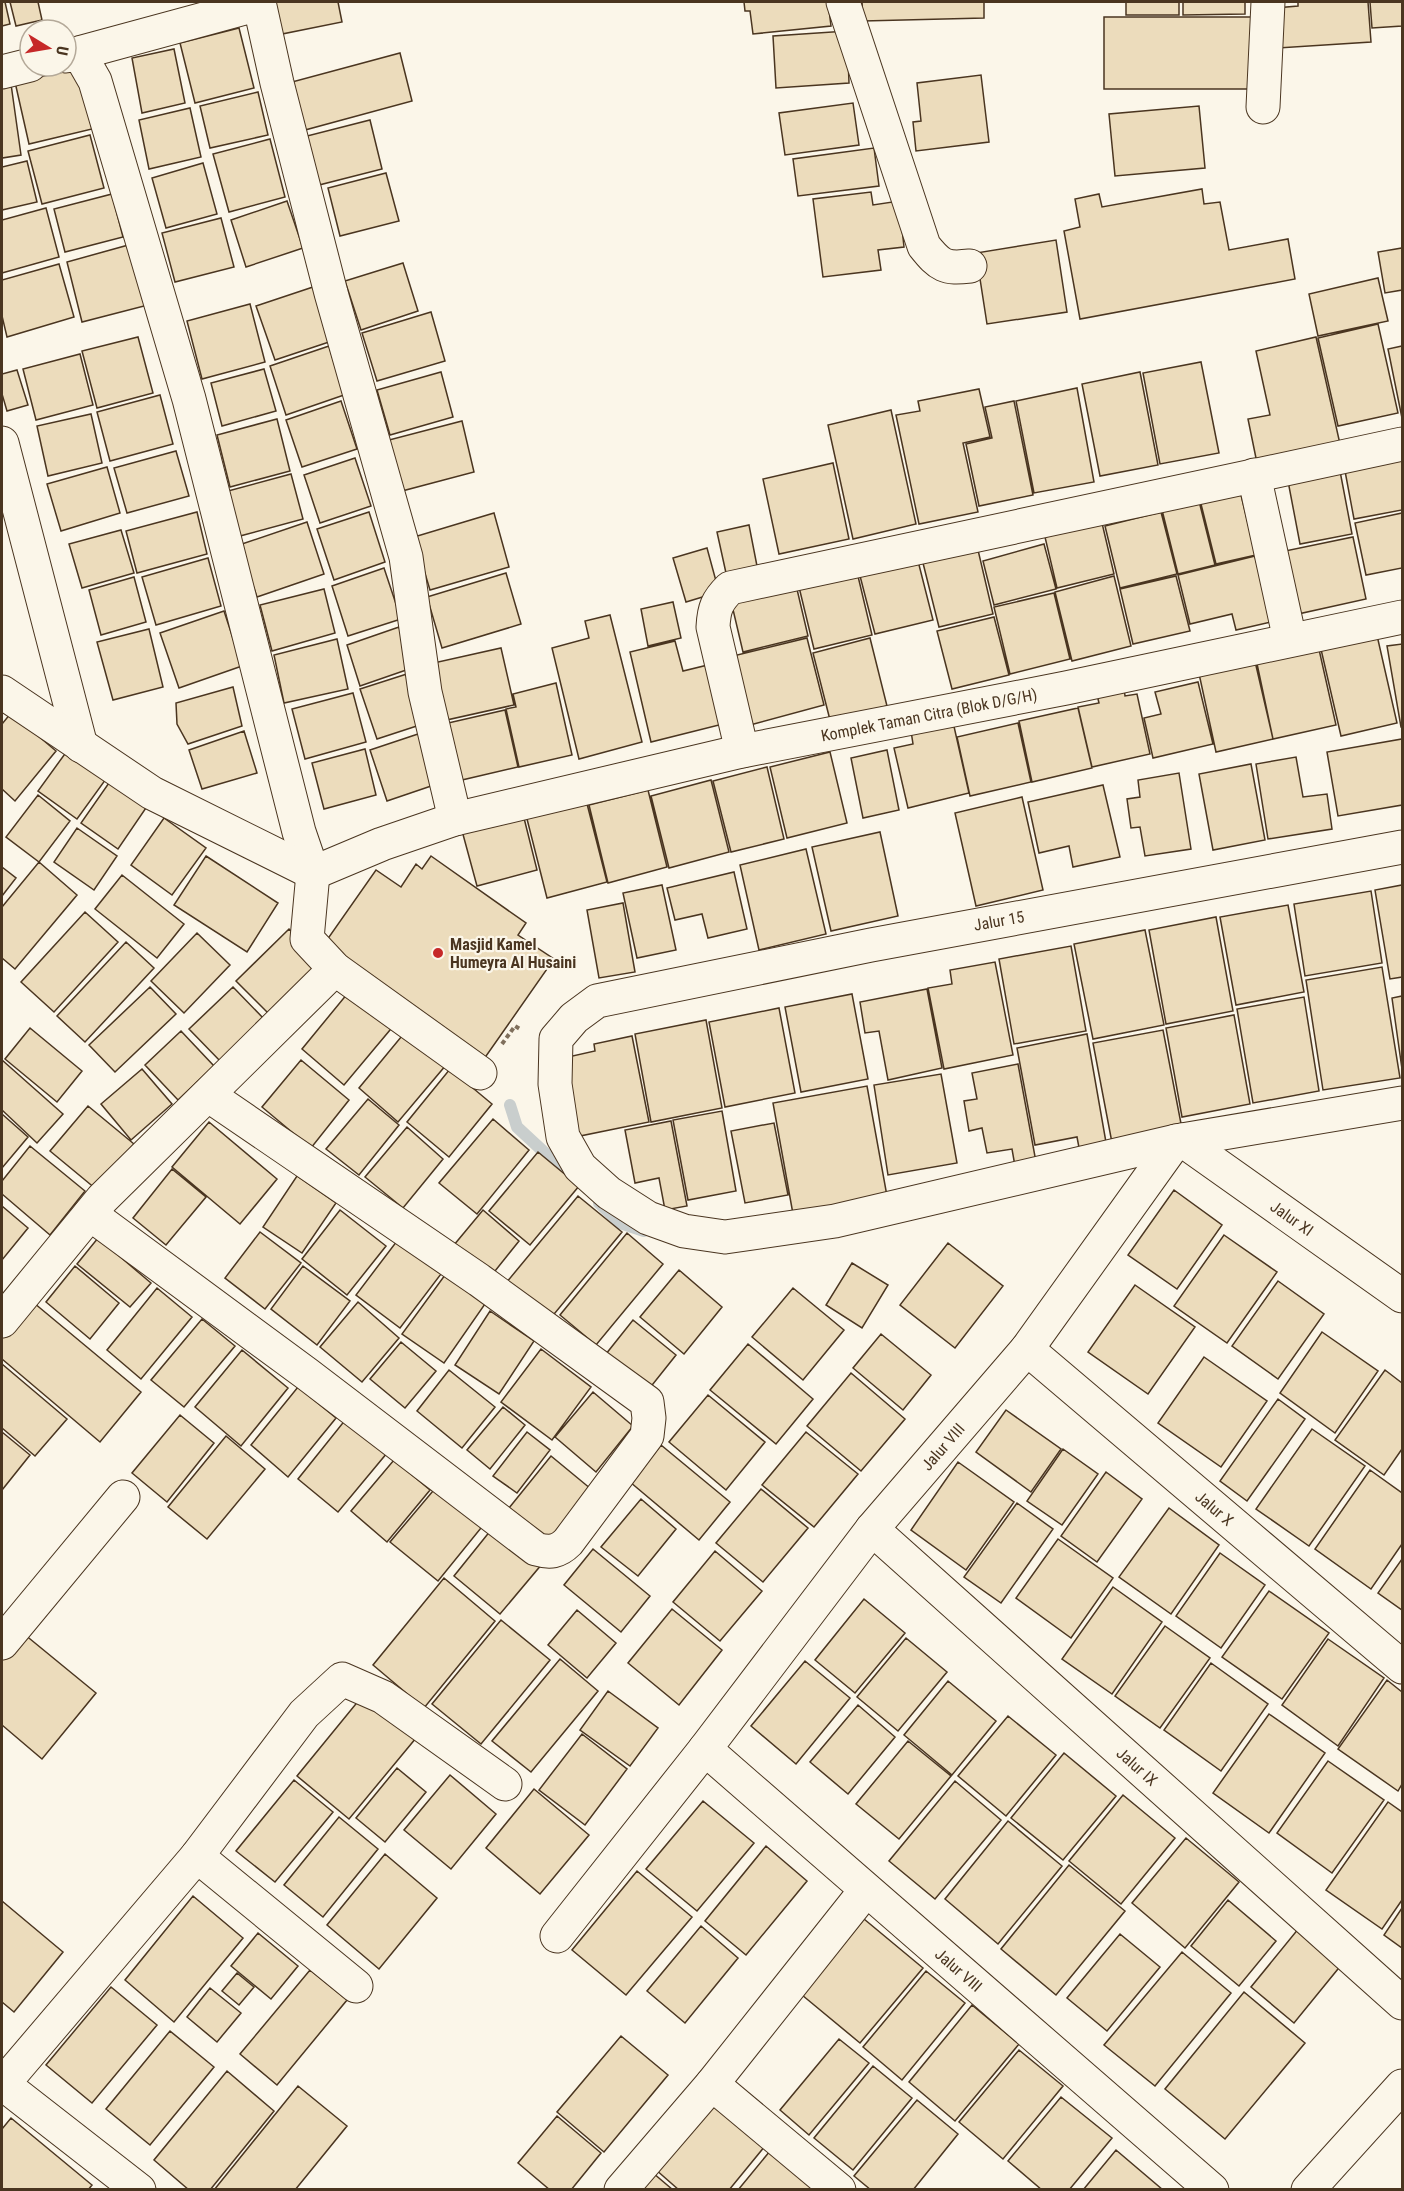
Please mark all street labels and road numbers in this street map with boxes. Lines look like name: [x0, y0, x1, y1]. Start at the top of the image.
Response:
street label: Komplek Taman Citra (Blok D/G/H): [819, 684, 1039, 745]
street label: Jalur 15: [972, 907, 1026, 935]
street label: Jalur XI: [1267, 1196, 1317, 1240]
street label: Jalur VIII: [917, 1420, 969, 1474]
street label: Jalur X: [1192, 1487, 1238, 1530]
street label: Jalur IX: [1113, 1743, 1162, 1790]
street label: Jalur VIII: [931, 1944, 986, 1995]

